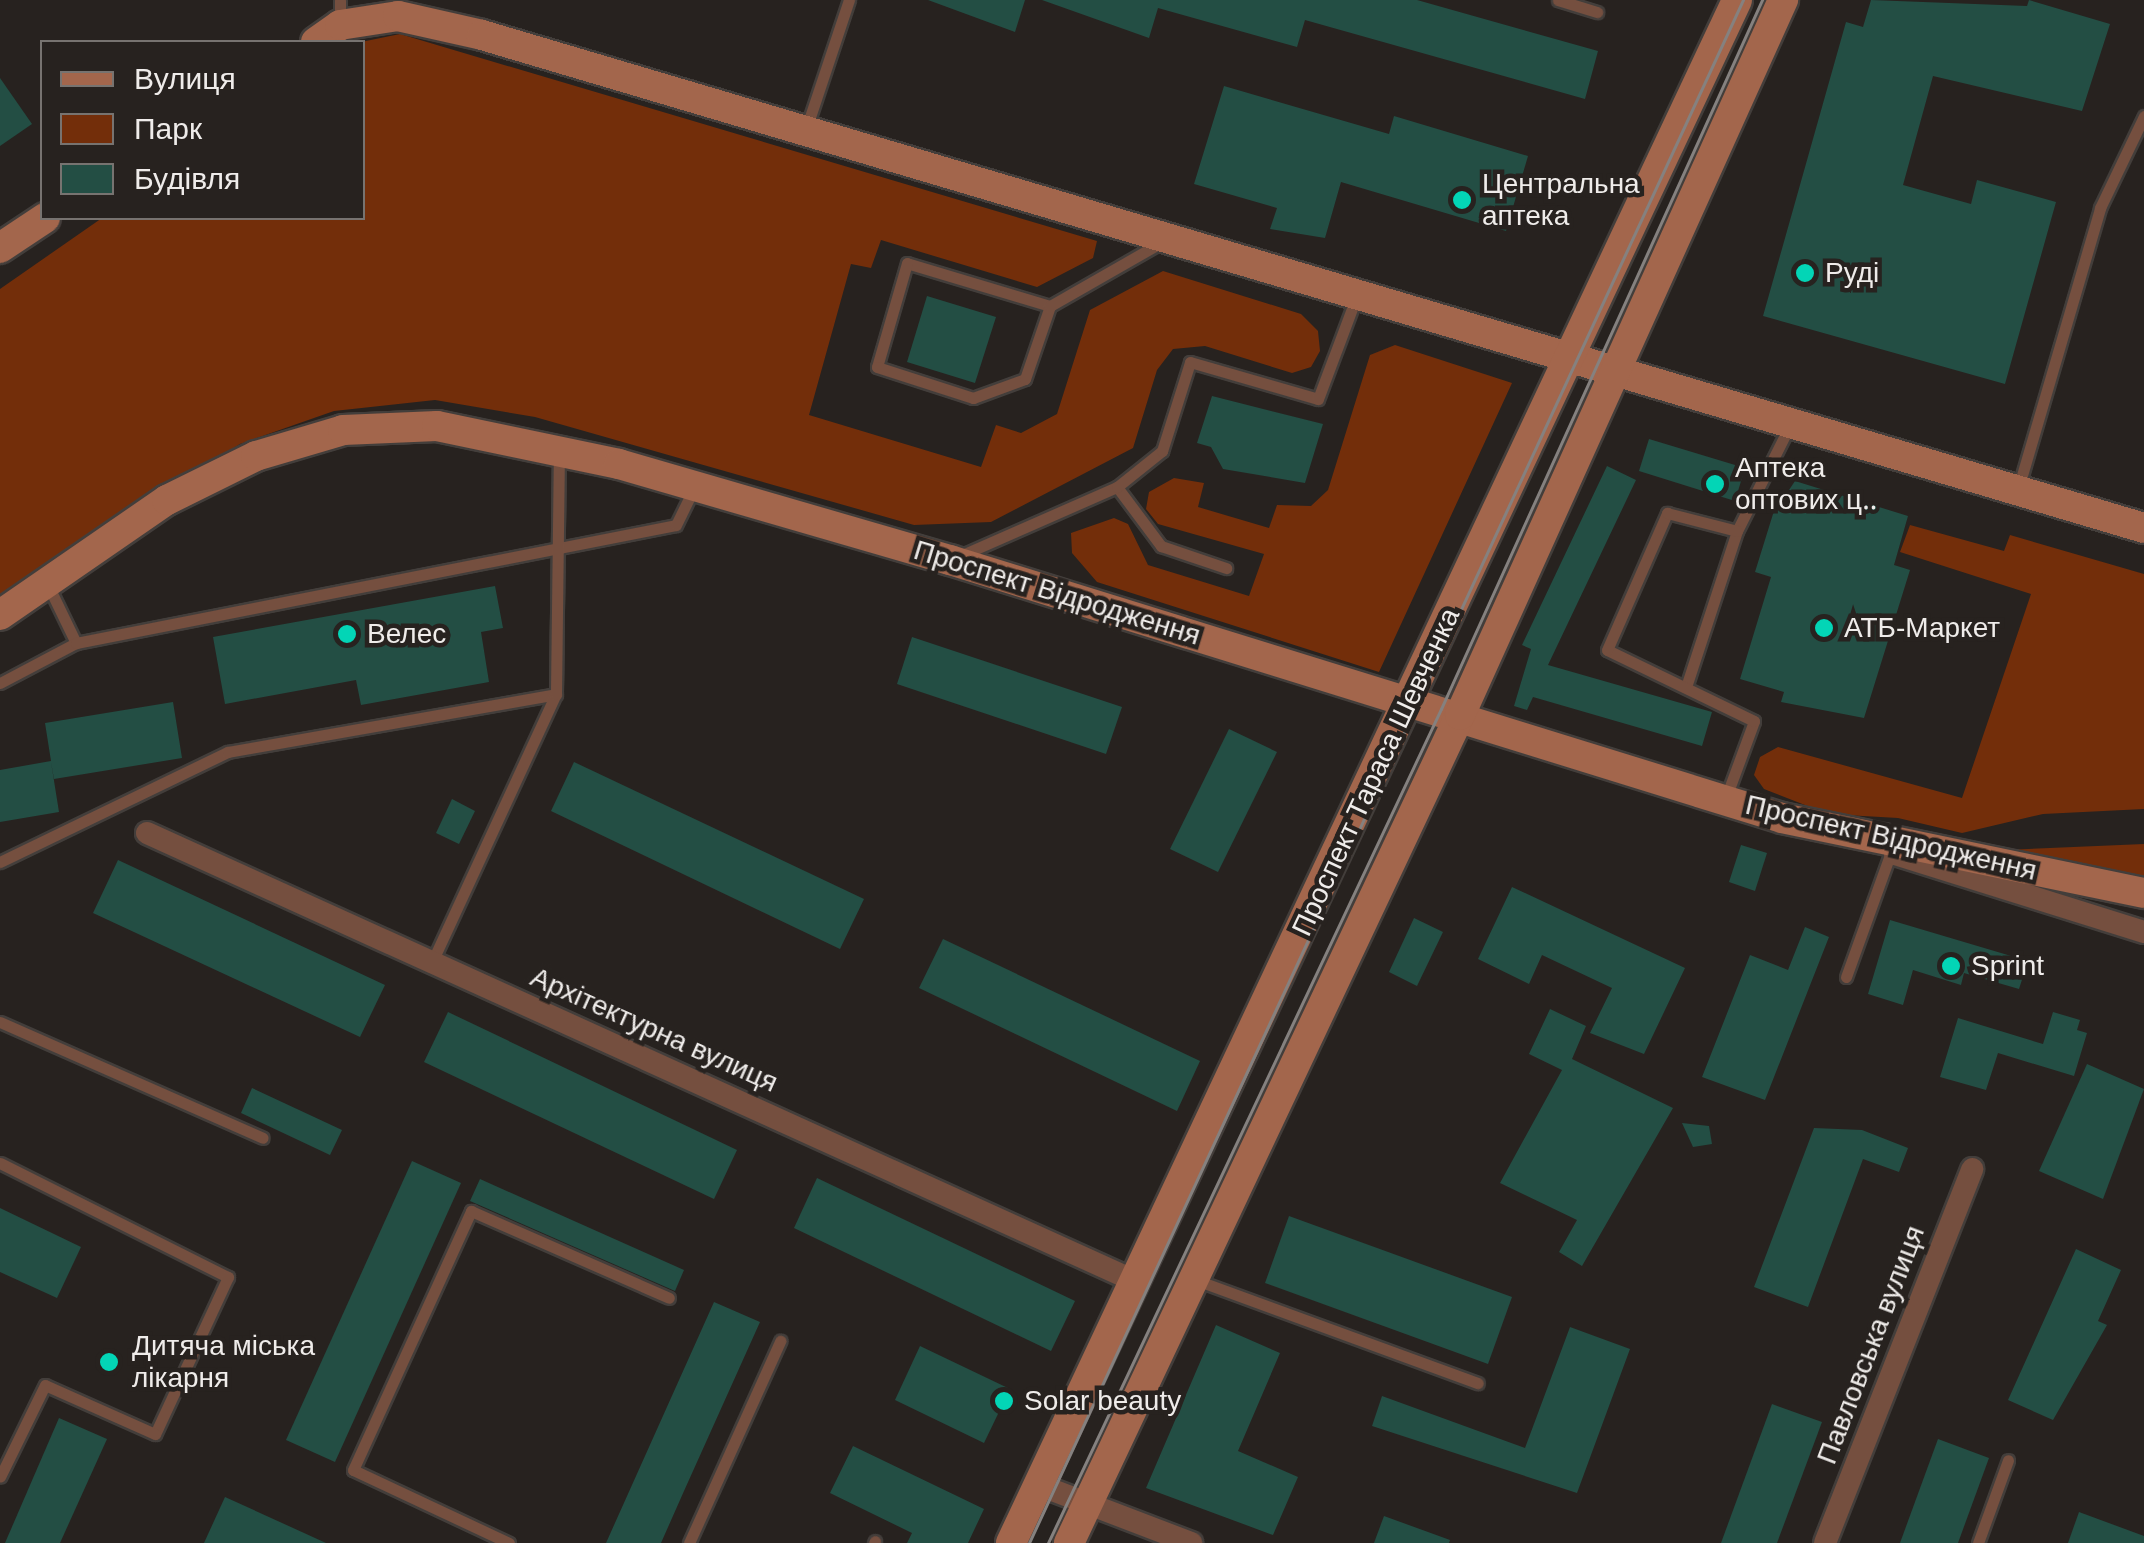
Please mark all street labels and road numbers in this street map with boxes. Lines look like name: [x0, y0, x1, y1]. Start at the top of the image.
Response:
street label: Проспект Відродження: [910, 533, 1204, 653]
street label: Проспект Тараса Шевченка: [1285, 603, 1467, 941]
street label: Проспект Відродження: [1742, 788, 2040, 888]
street label: Архітектурна вулиця: [525, 960, 783, 1100]
street label: Павловська вулиця: [1810, 1221, 1932, 1469]

